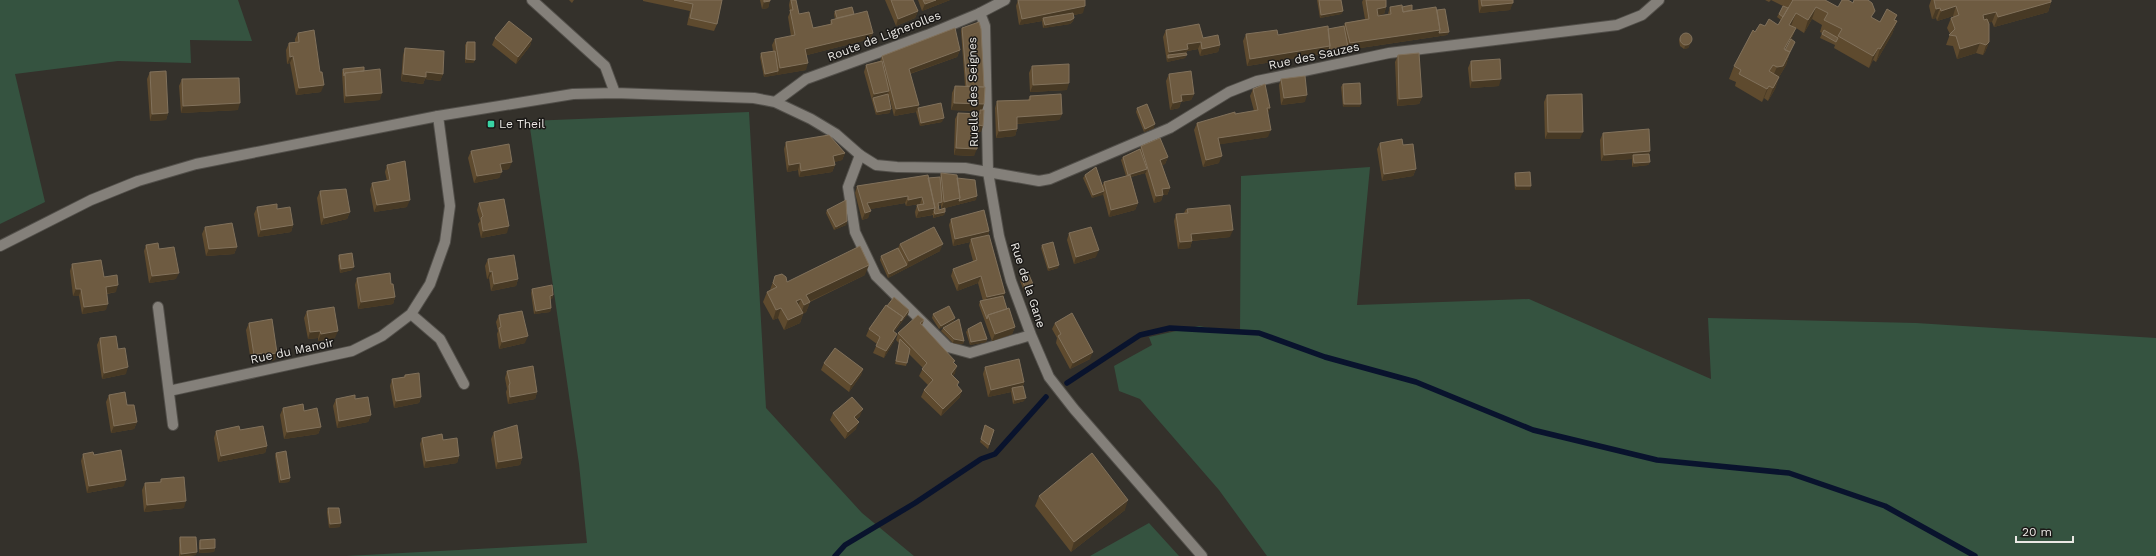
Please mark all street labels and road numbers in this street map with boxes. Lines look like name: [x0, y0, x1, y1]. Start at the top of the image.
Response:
street label: Route de Lignerolles: [825, 8, 943, 64]
street label: Ruelle des Seignes: [965, 37, 981, 147]
street label: Rue des Sauzes: [1267, 40, 1361, 72]
street label: Rue de la Gane: [1008, 241, 1048, 330]
street label: Rue du Manoir: [249, 335, 335, 367]

